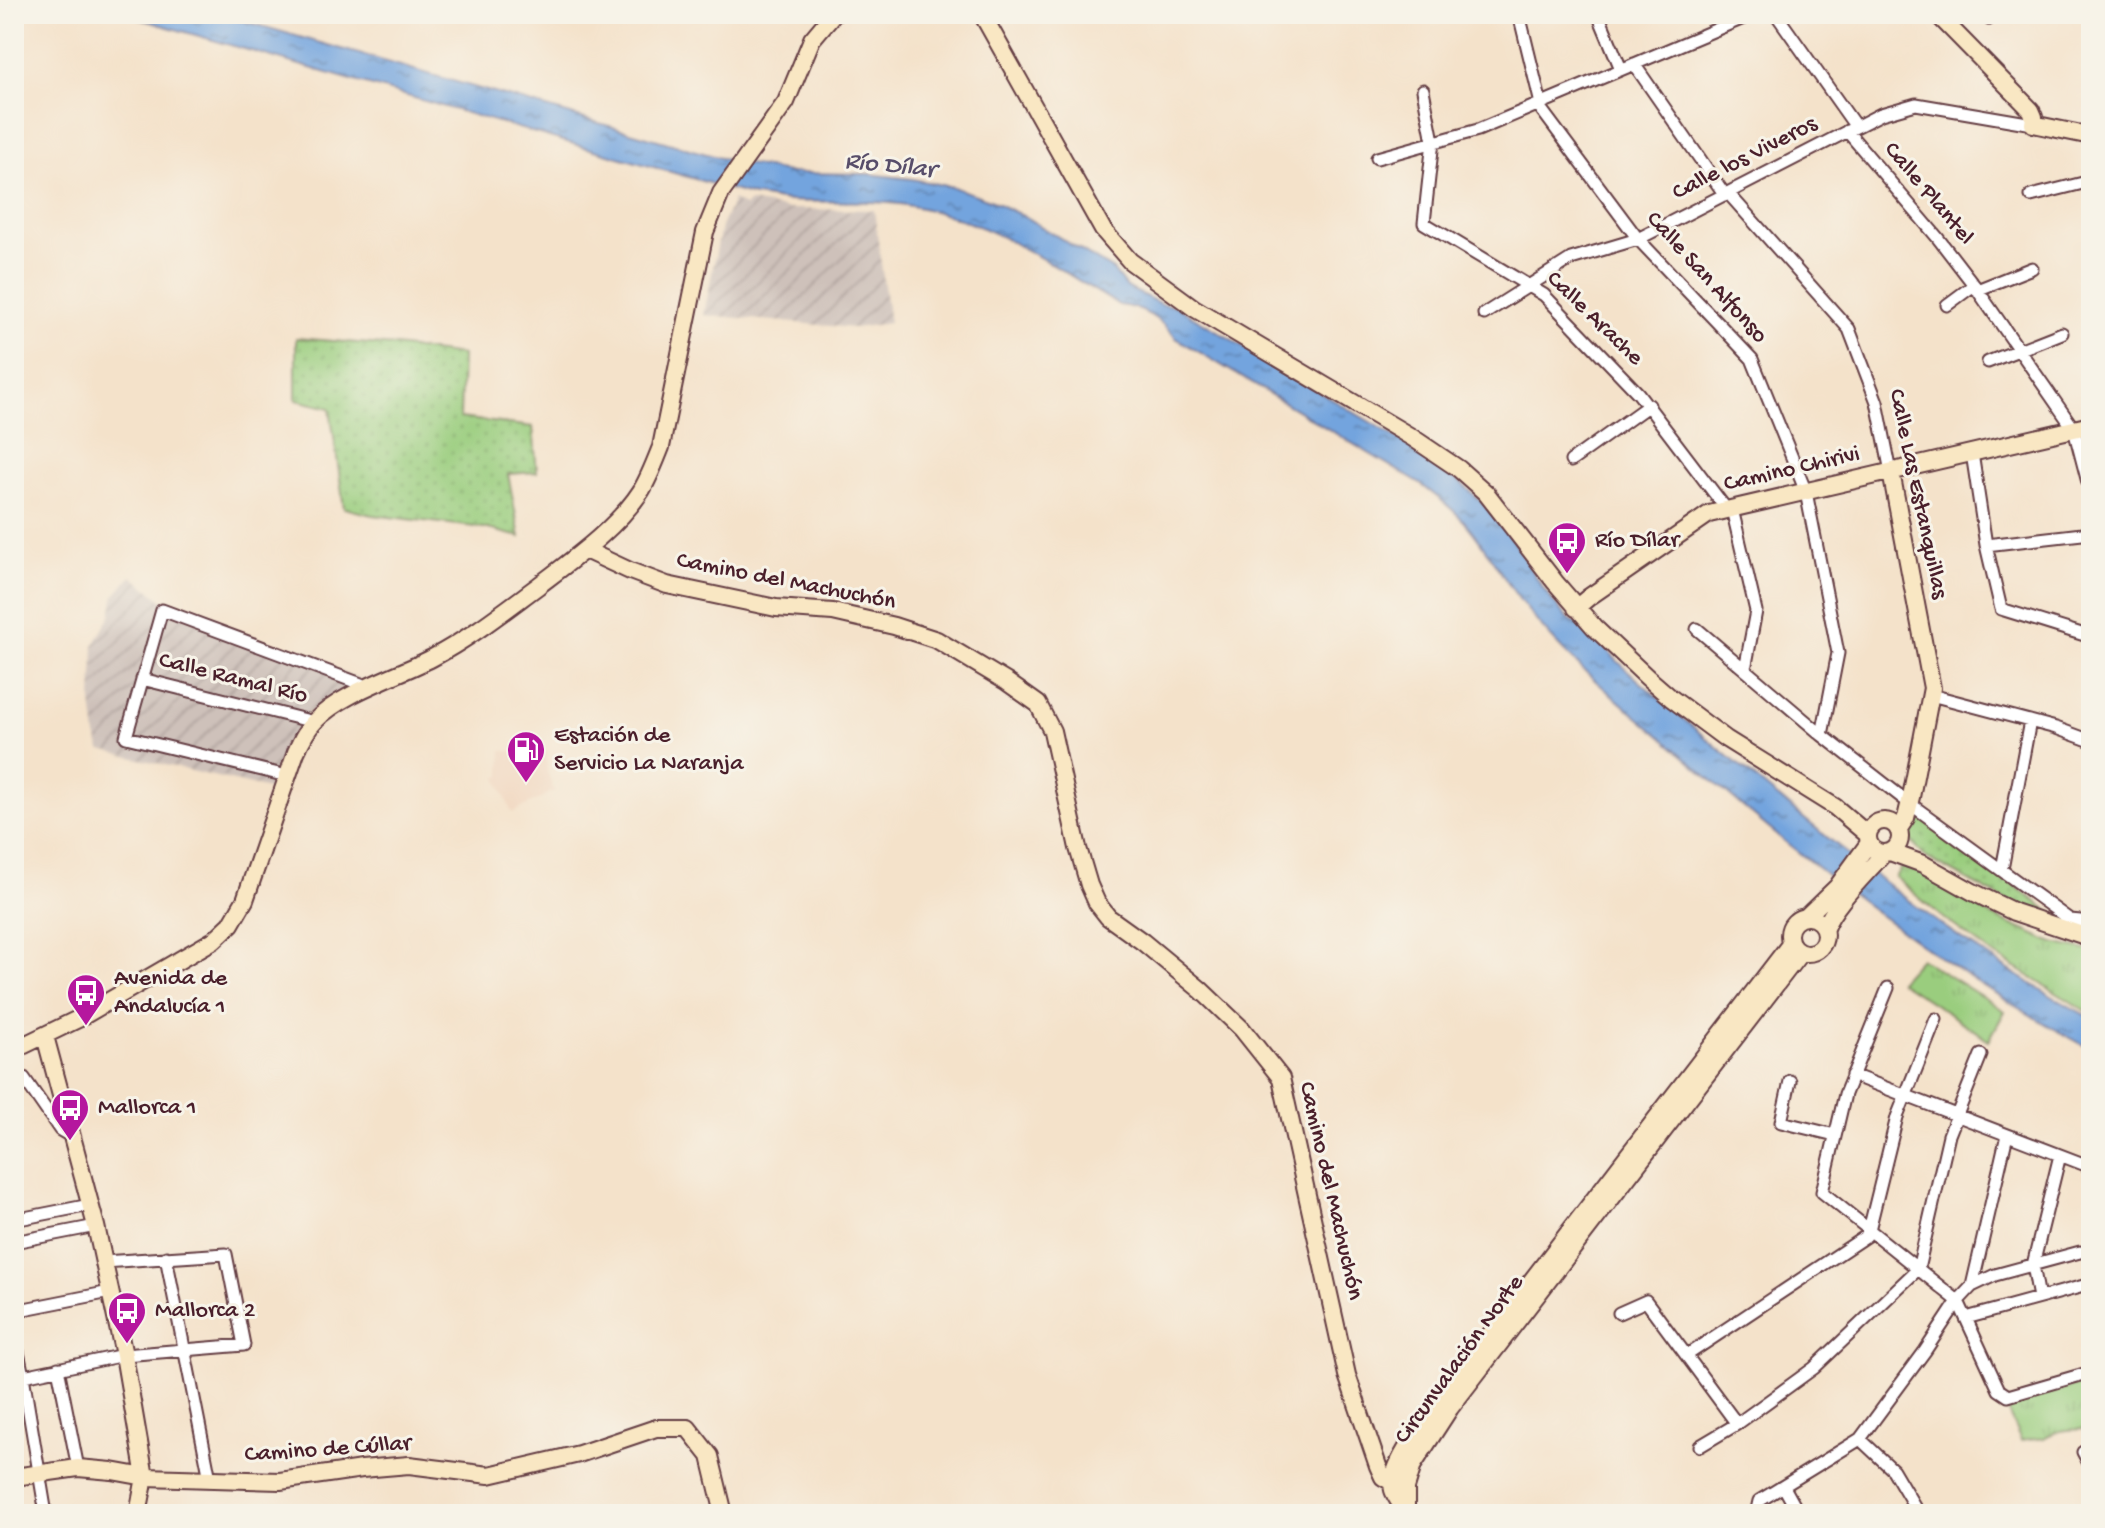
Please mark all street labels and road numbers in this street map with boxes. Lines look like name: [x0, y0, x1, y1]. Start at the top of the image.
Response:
street label: Calle los Viveros: [1668, 110, 1823, 208]
street label: Calle Plantel: [1876, 137, 1980, 251]
street label: Calle San Alfonso: [1639, 206, 1773, 350]
street label: Calle Arache: [1539, 265, 1649, 373]
street label: Calle Las Estanquillas: [1881, 387, 1954, 603]
street label: Camino Chirivi: [1721, 440, 1863, 500]
street label: Camino del Machuchón: [674, 547, 899, 618]
street label: Calle Ramal Río: [156, 646, 310, 712]
street label: Camino del Machuchón: [1291, 1079, 1369, 1303]
street label: Circunvalación Norte: [1389, 1269, 1531, 1450]
street label: Camino de Cúllar: [244, 1430, 415, 1470]

